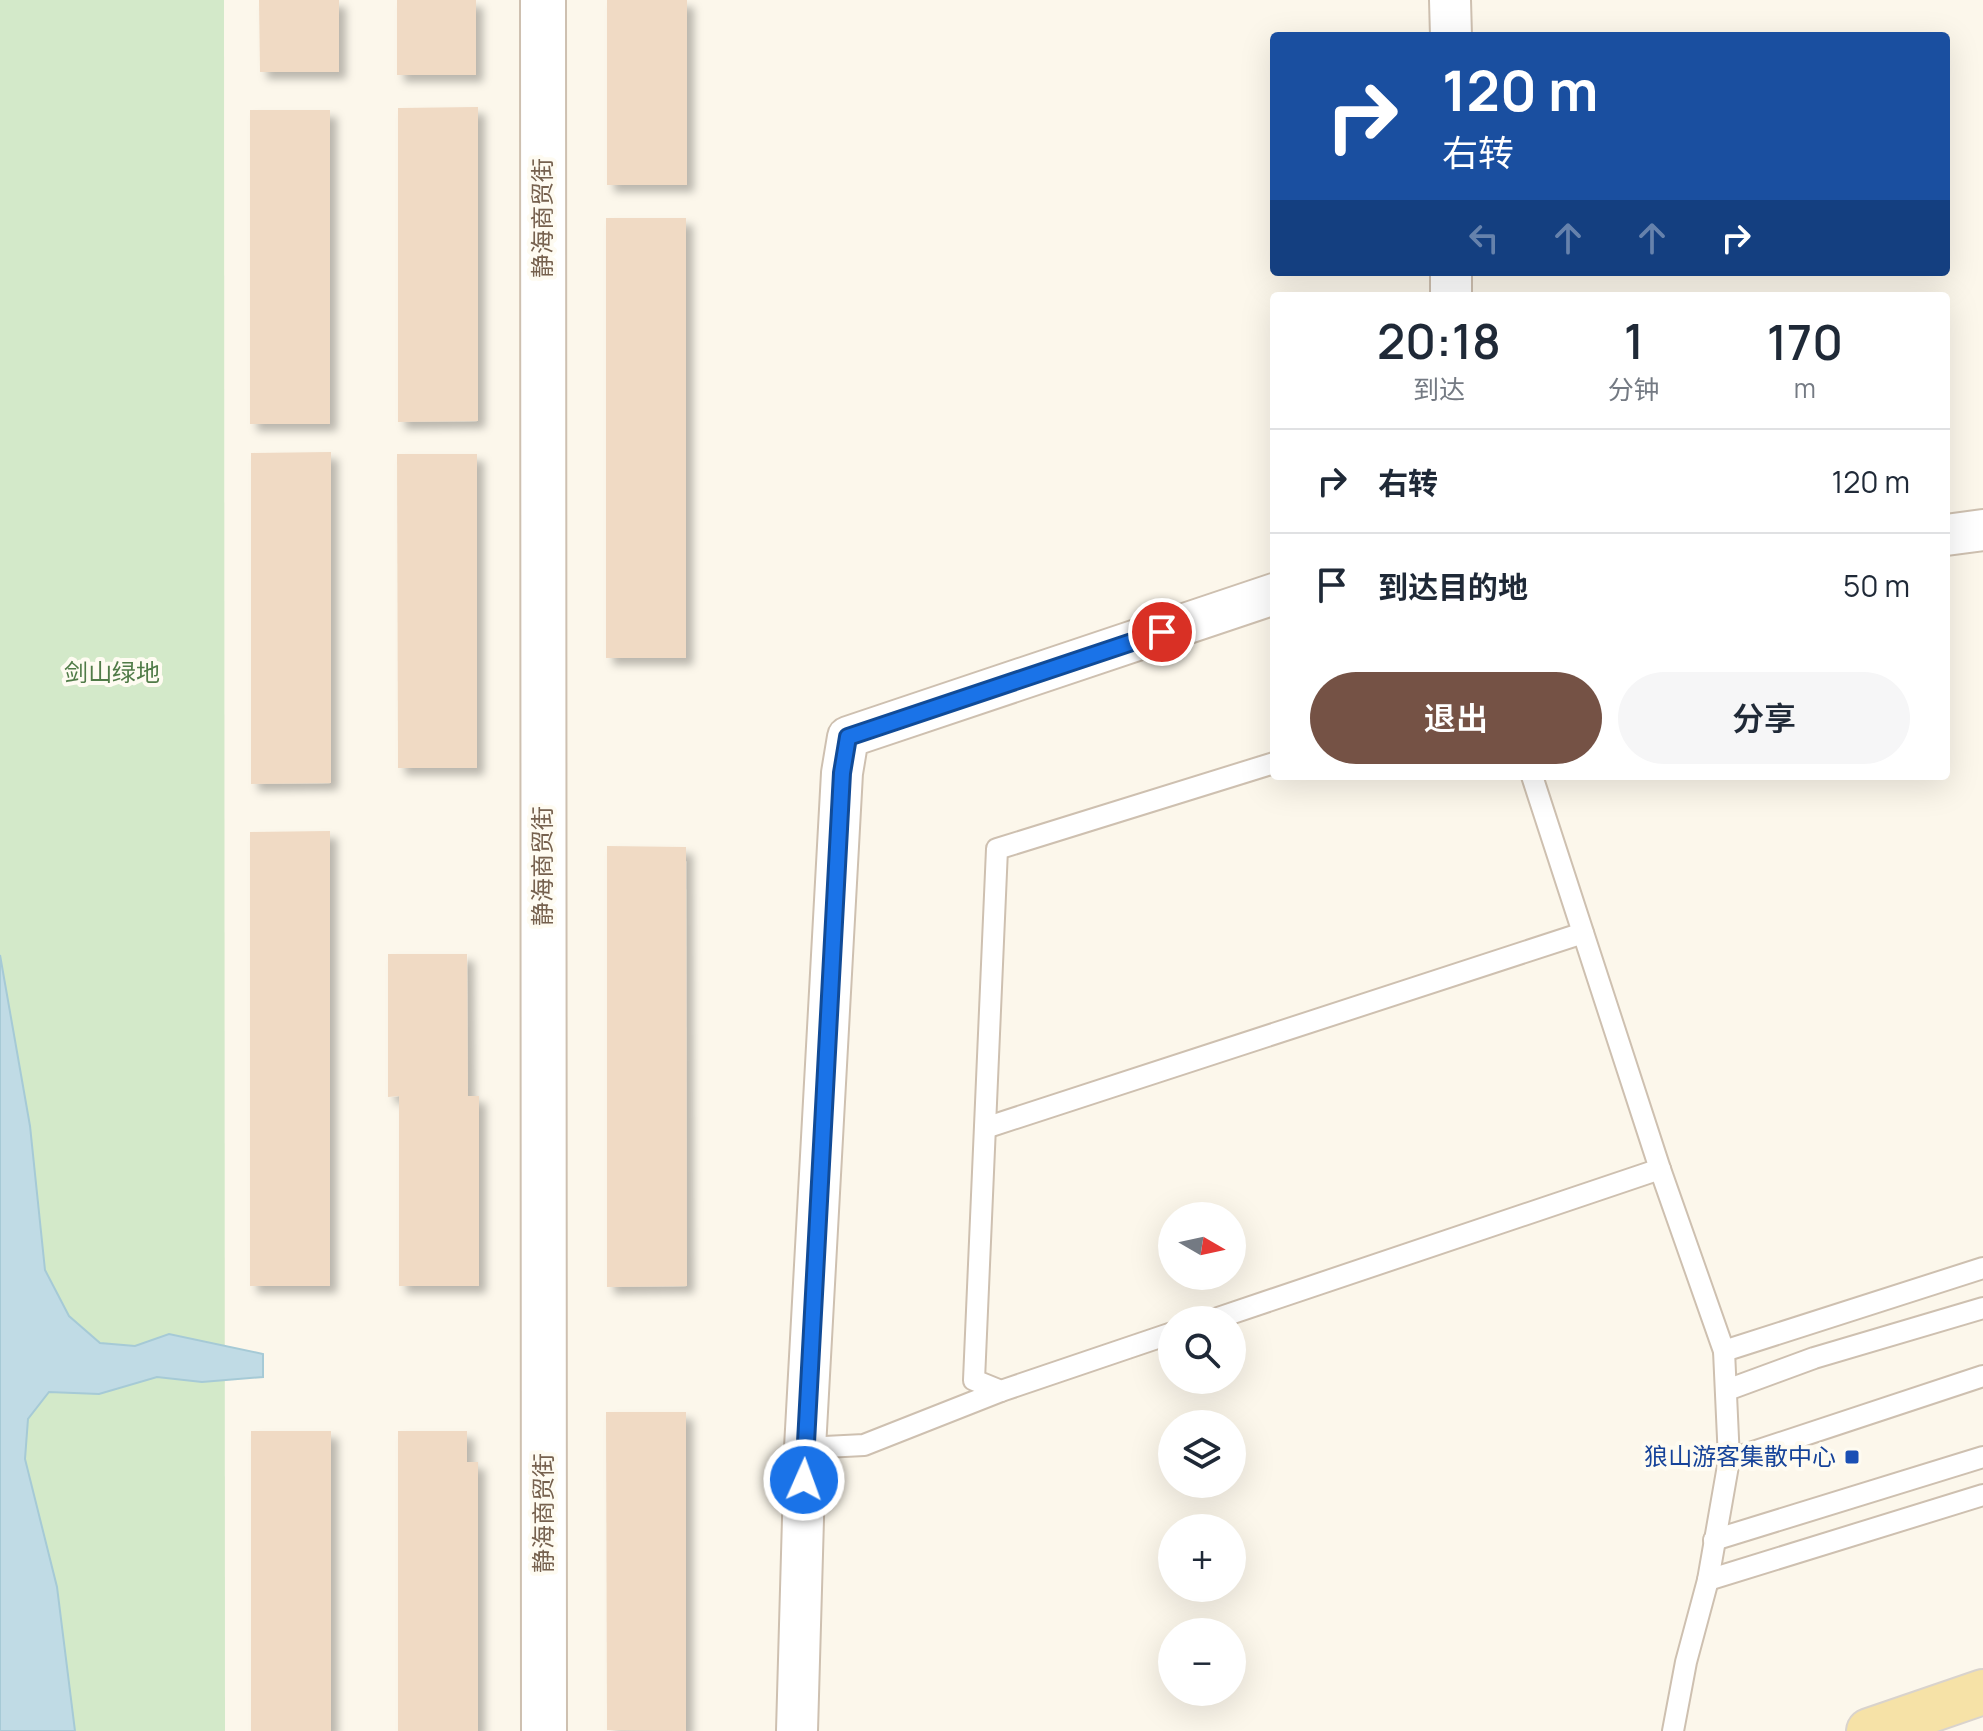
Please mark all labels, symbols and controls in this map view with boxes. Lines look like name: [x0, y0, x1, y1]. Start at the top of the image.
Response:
text: 120 m: [1442, 51, 1598, 128]
icon: right: [1310, 64, 1414, 168]
text: 右转: [1442, 128, 1514, 177]
street label: 静海商贸街: [525, 158, 558, 278]
icon: left: [1462, 216, 1506, 260]
icon: ahead: [1546, 216, 1590, 260]
icon: ahead: [1630, 216, 1674, 260]
icon: right: [1714, 216, 1758, 260]
text: 20:18: [1377, 308, 1501, 373]
text: 1: [1624, 308, 1644, 373]
text: 170: [1767, 309, 1843, 374]
text: m: [1794, 370, 1816, 406]
text: 到达: [1413, 371, 1465, 407]
text: 分钟: [1608, 371, 1660, 407]
icon: right: [1310, 459, 1354, 503]
text: 120 m: [1831, 461, 1910, 502]
text: 右转: [1378, 462, 1438, 503]
icon: arrive: [1310, 563, 1354, 607]
text: 50 m: [1843, 565, 1910, 606]
text: 到达目的地: [1378, 566, 1528, 607]
pin: [1128, 598, 1196, 666]
icon: arrive: [1140, 610, 1184, 654]
park label: 剑山绿地: [64, 655, 160, 688]
button: 退出: [1310, 672, 1602, 764]
button: 分享: [1618, 672, 1910, 764]
street label: 静海商贸街: [525, 806, 558, 926]
north arrow: [1158, 1202, 1246, 1290]
map controls: [1158, 1202, 1246, 1706]
button: search: [1158, 1306, 1246, 1394]
button: layers: [1158, 1410, 1246, 1498]
position arrow: [762, 1438, 846, 1522]
place label: 狼山游客集散中心: [1644, 1439, 1836, 1472]
marker: 狼山游客集散中心: [1843, 1448, 1861, 1466]
street label: 静海商贸街: [526, 1453, 559, 1573]
button: +: [1158, 1514, 1246, 1602]
button: −: [1158, 1618, 1246, 1706]

